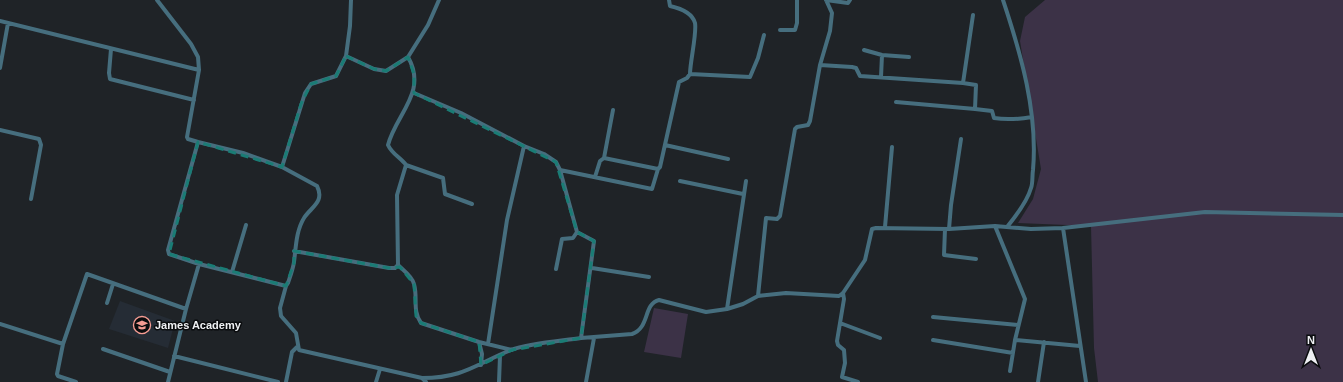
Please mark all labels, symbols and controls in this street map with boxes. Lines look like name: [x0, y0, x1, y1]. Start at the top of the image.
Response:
school or university icon: James Academy: [132, 315, 152, 335]
place label: James Academy: [155, 319, 242, 331]
north arrow: [1291, 330, 1331, 370]
text: N: [1307, 334, 1315, 346]

